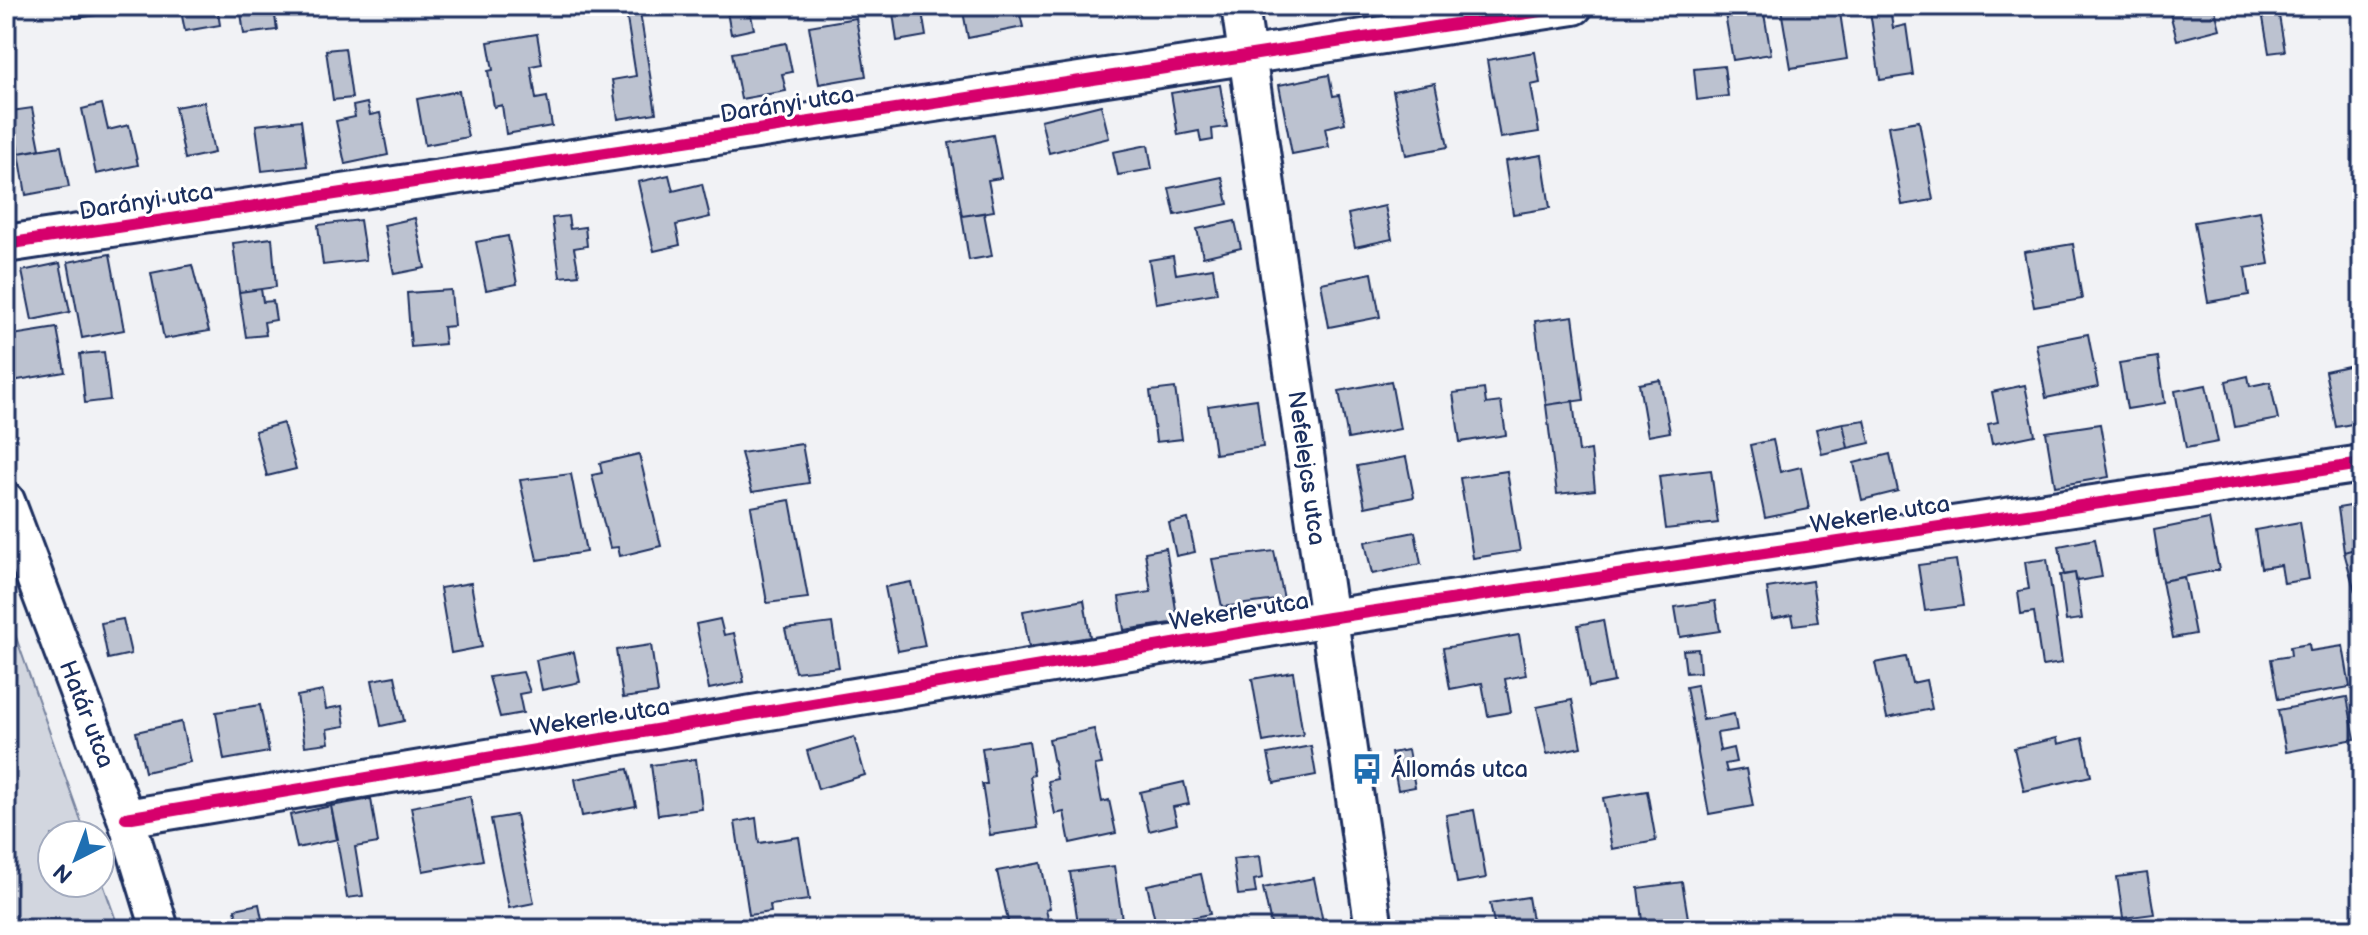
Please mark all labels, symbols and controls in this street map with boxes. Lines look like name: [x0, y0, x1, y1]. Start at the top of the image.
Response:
street label: Darányi utca: [718, 80, 856, 129]
street label: Darányi utca: [77, 177, 215, 226]
street label: Nefelejcs utca: [1281, 389, 1332, 547]
street label: Wekerle utca: [1808, 489, 1952, 540]
street label: Wekerle utca: [1167, 586, 1311, 637]
street label: Határ utca: [53, 656, 120, 772]
street label: Wekerle utca: [528, 692, 672, 743]
bus stop icon: Állomás utca: [1350, 752, 1384, 786]
place label: Állomás utca: [1391, 754, 1528, 784]
north arrow: [36, 819, 116, 899]
text: N: [48, 857, 79, 888]

